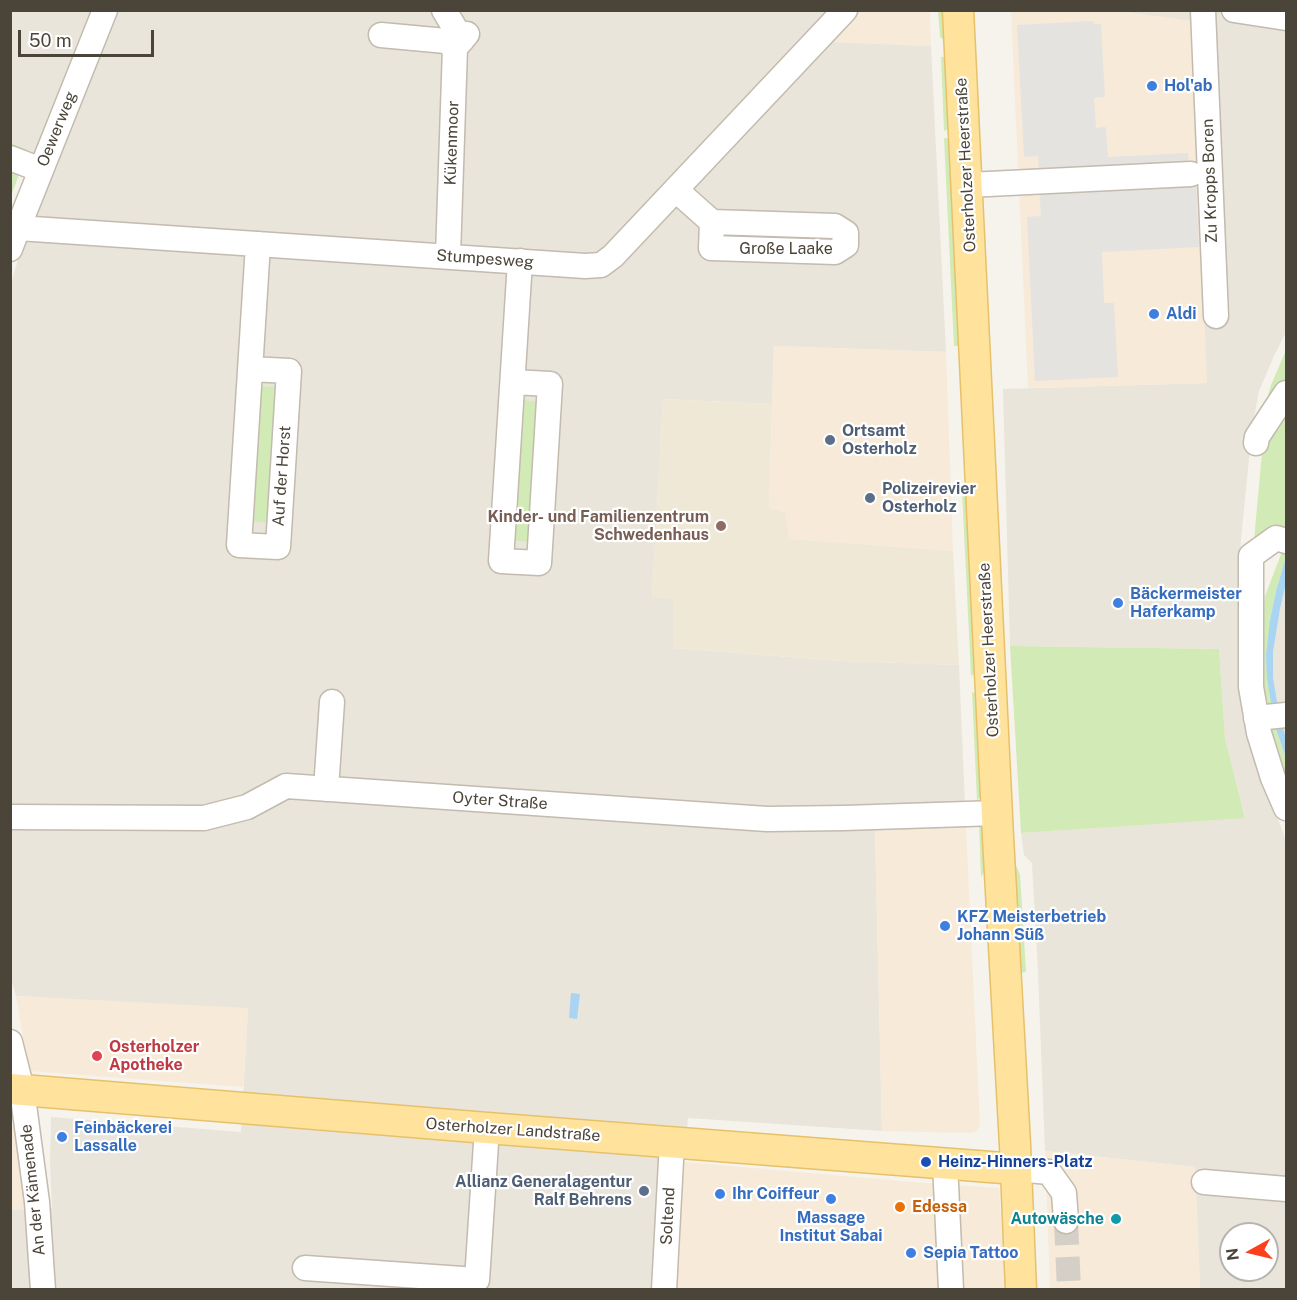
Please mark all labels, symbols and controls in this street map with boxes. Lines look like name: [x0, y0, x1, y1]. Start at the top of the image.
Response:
scale bar: [21, 18, 158, 56]
text: 50 m: [29, 30, 72, 51]
place label: Hol'ab: [1164, 76, 1212, 96]
street label: Osterholzer Heerstraße: [952, 77, 980, 253]
marker: Hol'ab: [1145, 79, 1159, 93]
street label: Oewerweg: [33, 88, 81, 170]
street label: Kükenmoor: [441, 100, 463, 186]
street label: Zu Kropps Boren: [1198, 118, 1222, 244]
street label: Große Laake: [739, 239, 833, 259]
street label: Stumpesweg: [436, 246, 534, 272]
place label: Aldi: [1166, 304, 1196, 324]
marker: Aldi: [1147, 307, 1161, 321]
place label: Ortsamt Osterholz: [842, 421, 917, 459]
street label: Auf der Horst: [269, 425, 295, 527]
marker: Ortsamt Osterholz: [823, 433, 837, 447]
place label: Polizeirevier Osterholz: [882, 479, 976, 517]
marker: Polizeirevier Osterholz: [863, 491, 877, 505]
place label: Kinder- und Familienzentrum Schwedenhaus: [487, 507, 709, 545]
marker: Kinder- und Familienzentrum Schwedenhaus: [714, 519, 728, 533]
street label: Osterholzer Heerstraße: [975, 562, 1003, 738]
place label: Bäckermeister Haferkamp: [1130, 584, 1242, 622]
marker: Bäckermeister Haferkamp: [1111, 596, 1125, 610]
street label: Oyter Straße: [452, 788, 548, 814]
place label: KFZ Meisterbetrieb Johann Süß: [957, 907, 1106, 945]
marker: KFZ Meisterbetrieb Johann Süß: [938, 919, 952, 933]
place label: Osterholzer Apotheke: [109, 1037, 199, 1075]
marker: Osterholzer Apotheke: [90, 1049, 104, 1063]
street label: Osterholzer Landstraße: [425, 1114, 601, 1146]
place label: Feinbäckerei Lassalle: [74, 1118, 172, 1156]
street label: An der Kämenade: [17, 1123, 49, 1257]
marker: Feinbäckerei Lassalle: [55, 1130, 69, 1144]
place label: Heinz-Hinners-Platz: [938, 1152, 1093, 1172]
marker: Heinz-Hinners-Platz: [919, 1155, 933, 1169]
place label: Allianz Generalagentur Ralf Behrens: [455, 1172, 632, 1210]
marker: Allianz Generalagentur Ralf Behrens: [637, 1184, 651, 1198]
place label: Ihr Coiffeur: [732, 1184, 819, 1204]
street label: Soltend: [657, 1187, 679, 1245]
marker: Ihr Coiffeur: [713, 1187, 727, 1201]
marker: Massage Institut Sabai: [824, 1192, 838, 1206]
place label: Edessa: [912, 1197, 967, 1217]
marker: Edessa: [893, 1200, 907, 1214]
place label: Massage Institut Sabai: [779, 1208, 883, 1246]
place label: Autowäsche: [1011, 1209, 1104, 1229]
marker: Autowäsche: [1109, 1212, 1123, 1226]
north arrow: [1219, 1222, 1279, 1282]
place label: Sepia Tattoo: [923, 1243, 1018, 1263]
marker: Sepia Tattoo: [904, 1246, 918, 1260]
text: N: [1222, 1247, 1243, 1262]

